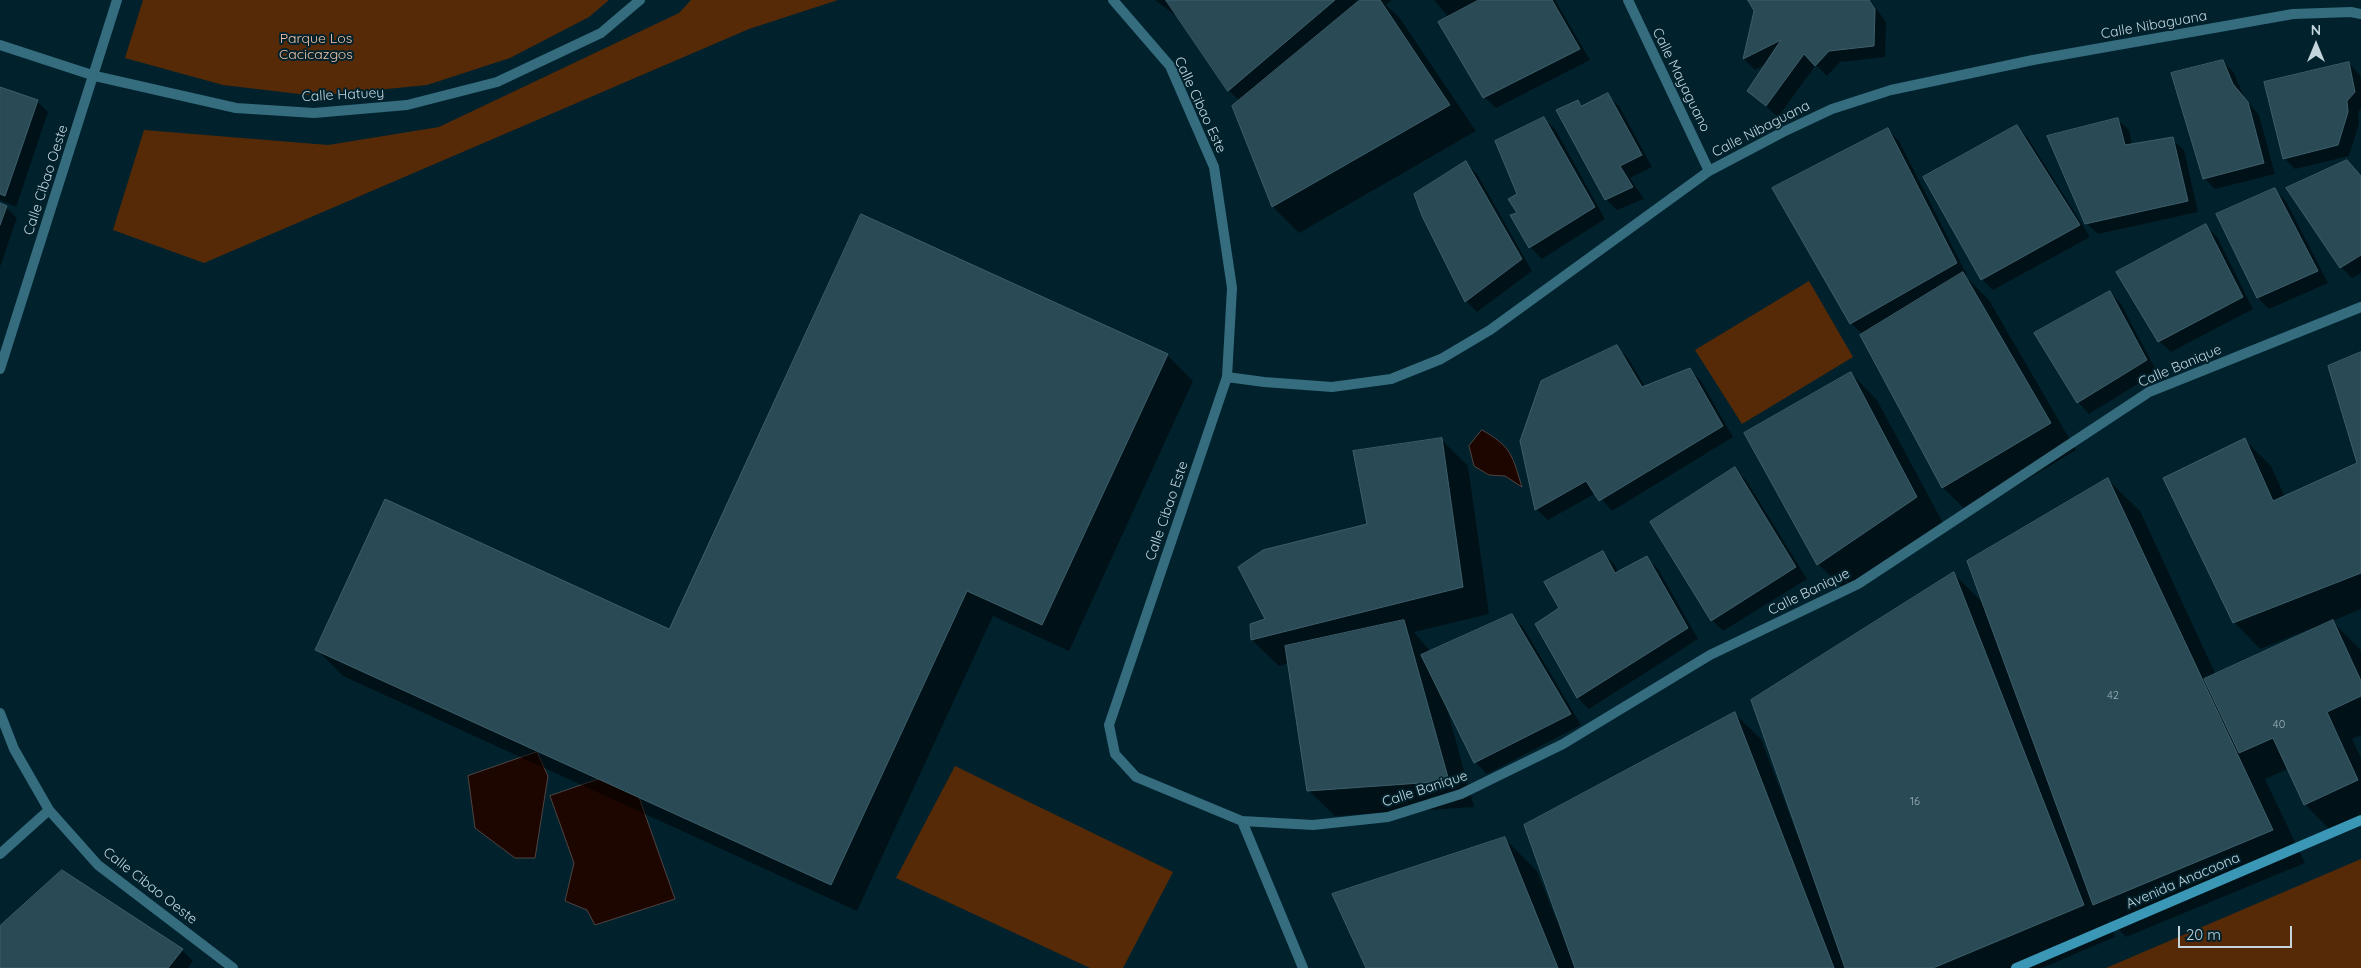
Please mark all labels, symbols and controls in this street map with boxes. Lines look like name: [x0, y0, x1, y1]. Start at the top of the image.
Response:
street label: Calle Nibaguana: [2100, 7, 2208, 43]
north arrow: [2291, 20, 2341, 70]
text: N: [2311, 21, 2321, 39]
street label: Calle Mayaguano: [1649, 25, 1713, 135]
park label: Parque Los Cacicazgos: [279, 31, 353, 64]
street label: Calle Cibao Este: [1170, 54, 1230, 156]
street label: Calle Hatuey: [301, 84, 385, 106]
street label: Calle Nibaguana: [1709, 97, 1813, 161]
street label: Calle Cibao Oeste: [20, 123, 72, 237]
street label: Calle Banique: [2136, 341, 2224, 391]
street label: Calle Cibao Este: [1142, 459, 1192, 563]
street label: Calle Banique: [1765, 565, 1853, 619]
house number: 42: [2107, 689, 2119, 703]
house number: 40: [2273, 718, 2285, 732]
street label: Calle Banique: [1380, 767, 1470, 811]
house number: 16: [1910, 795, 1920, 809]
street label: Calle Cibao Oeste: [100, 844, 200, 928]
street label: Avenida Anacaona: [2123, 849, 2243, 913]
scale bar: [2181, 916, 2295, 948]
text: 20 m: [2186, 925, 2221, 944]

